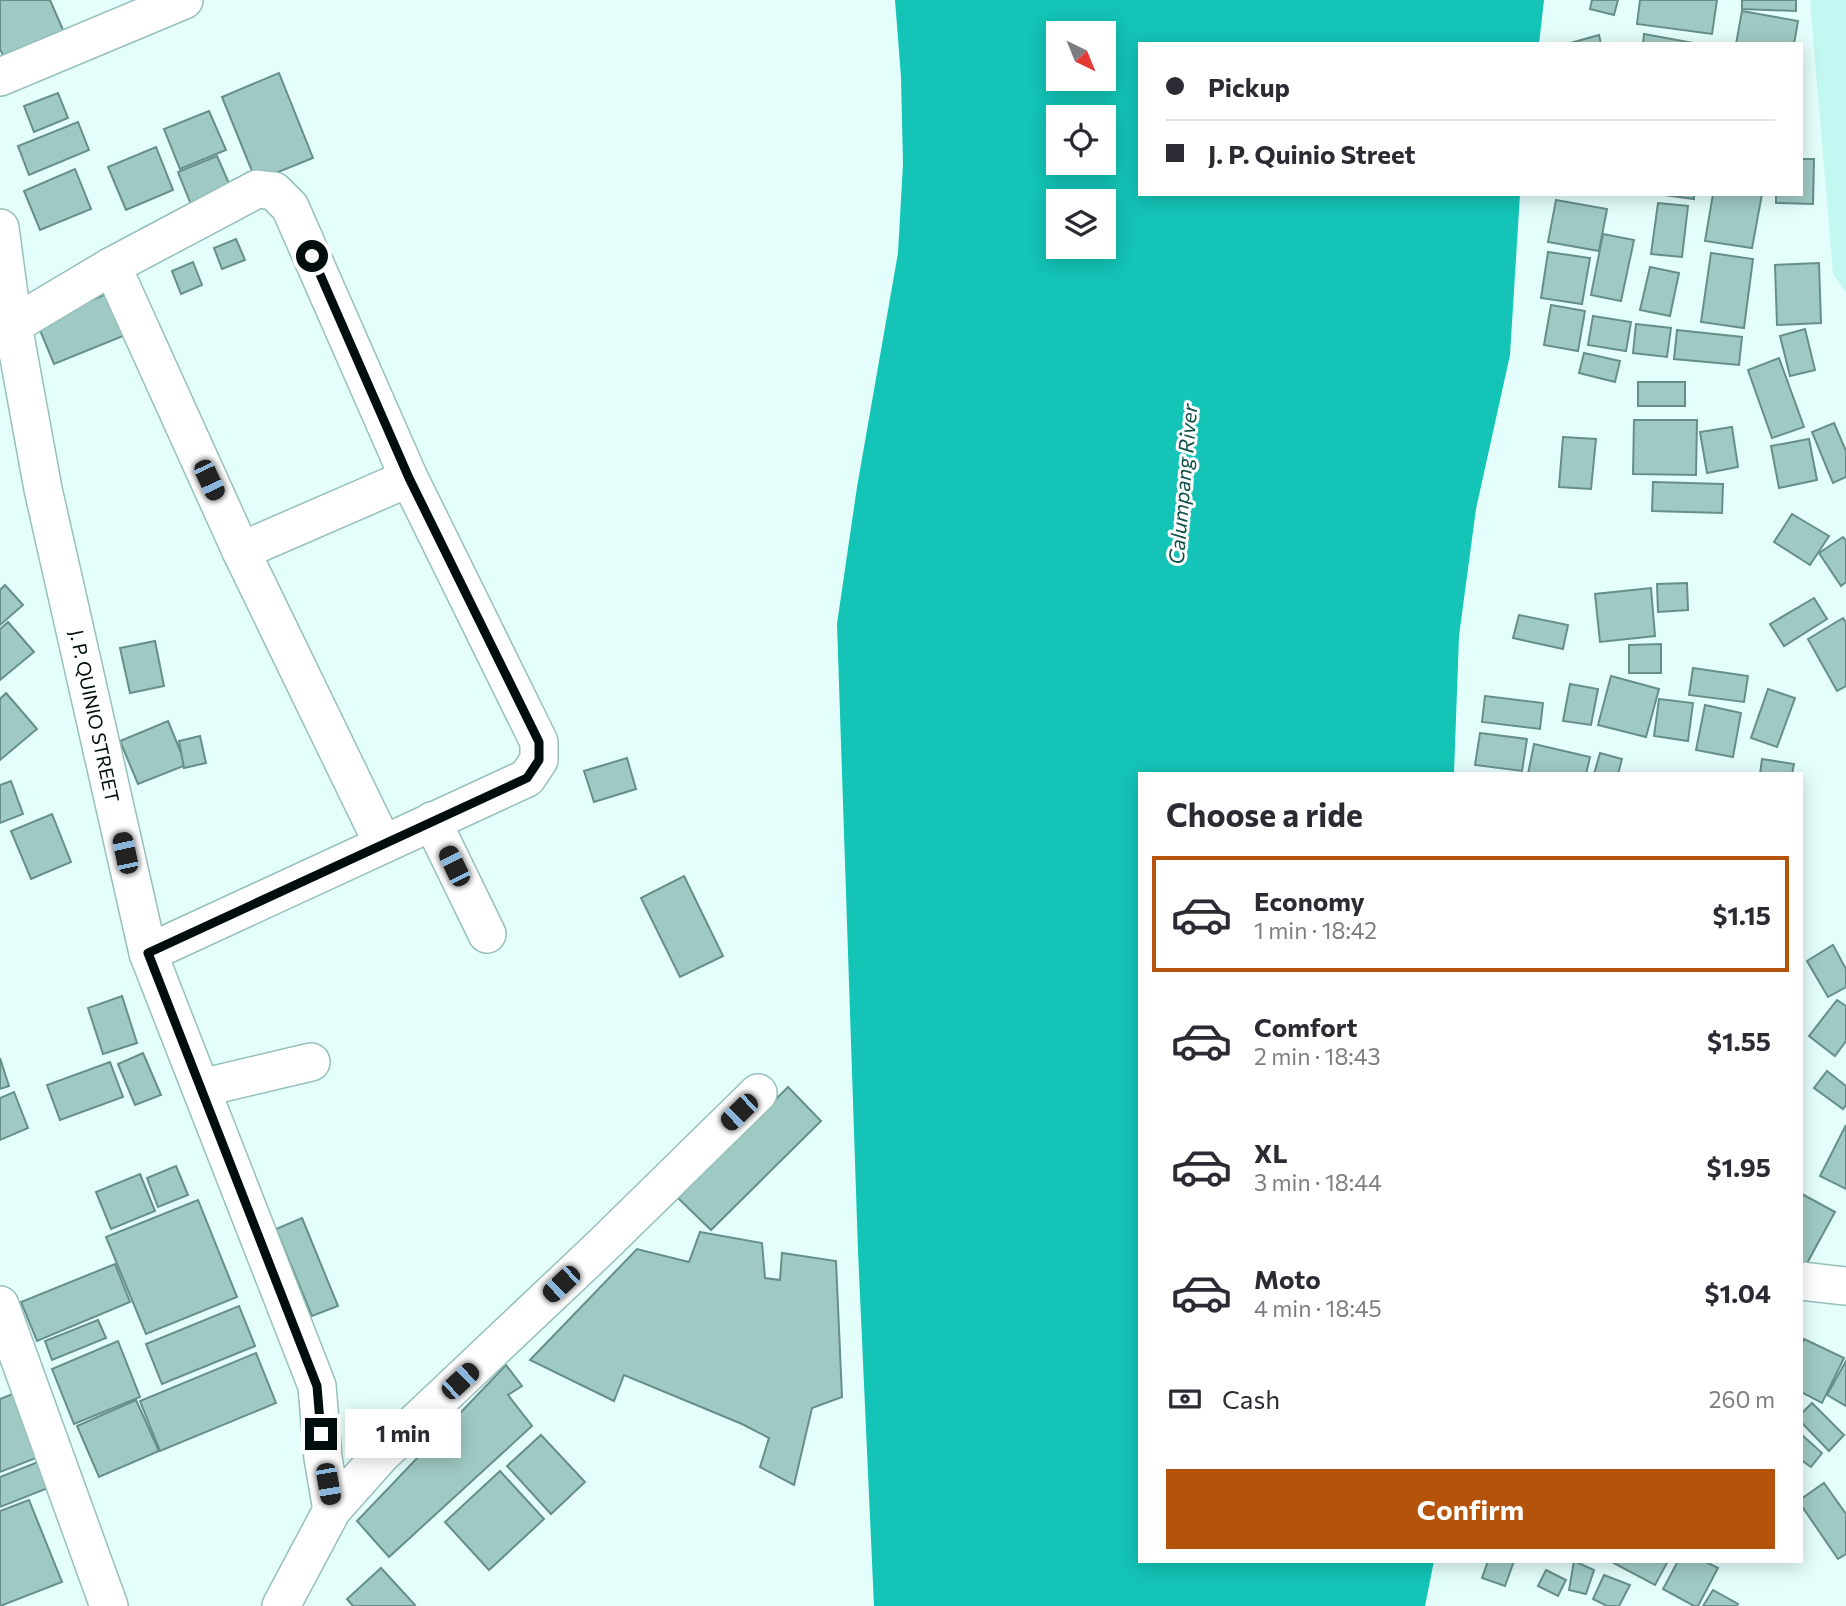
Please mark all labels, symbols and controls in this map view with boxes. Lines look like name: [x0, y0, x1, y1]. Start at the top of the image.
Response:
north arrow: [1046, 21, 1116, 91]
map controls: [1046, 21, 1116, 259]
text: Pickup: [1208, 71, 1290, 102]
button: locate: [1046, 105, 1116, 175]
text: J. P. Quinio Street: [1208, 138, 1415, 169]
button: layers: [1046, 189, 1116, 259]
route start: [296, 240, 328, 272]
water label: Calumpang River: [1163, 402, 1202, 565]
car: [191, 457, 228, 503]
street label: J. P. QUINIO STREET: [65, 628, 125, 804]
text: Choose a ride: [1166, 794, 1363, 834]
car: [111, 830, 140, 876]
car: [436, 843, 473, 889]
icon: car: [1170, 883, 1233, 946]
text: Economy: [1254, 885, 1365, 916]
text: $1.15: [1712, 899, 1771, 930]
text: 1 min · 18:42: [1254, 916, 1377, 944]
icon: car: [1170, 1009, 1233, 1072]
text: Comfort: [1254, 1011, 1357, 1042]
text: $1.55: [1707, 1025, 1771, 1056]
text: 2 min · 18:43: [1254, 1042, 1381, 1070]
car: [717, 1090, 762, 1134]
icon: car: [1170, 1135, 1233, 1198]
text: XL: [1254, 1137, 1288, 1168]
text: $1.95: [1707, 1151, 1771, 1182]
text: 3 min · 18:44: [1254, 1168, 1382, 1196]
icon: car: [1170, 1261, 1233, 1324]
car: [539, 1262, 584, 1306]
text: Moto: [1254, 1263, 1321, 1294]
text: $1.04: [1705, 1277, 1771, 1308]
text: 4 min · 18:45: [1254, 1294, 1382, 1322]
car: [438, 1359, 483, 1403]
icon: cash: [1166, 1380, 1204, 1418]
text: Cash: [1222, 1383, 1280, 1414]
text: 260 m: [1709, 1385, 1775, 1413]
callout: 1 min: [346, 1410, 461, 1458]
route end: [305, 1418, 337, 1450]
text: 1 min: [376, 1419, 430, 1447]
car: [315, 1461, 342, 1507]
button: Confirm: [1166, 1469, 1775, 1549]

